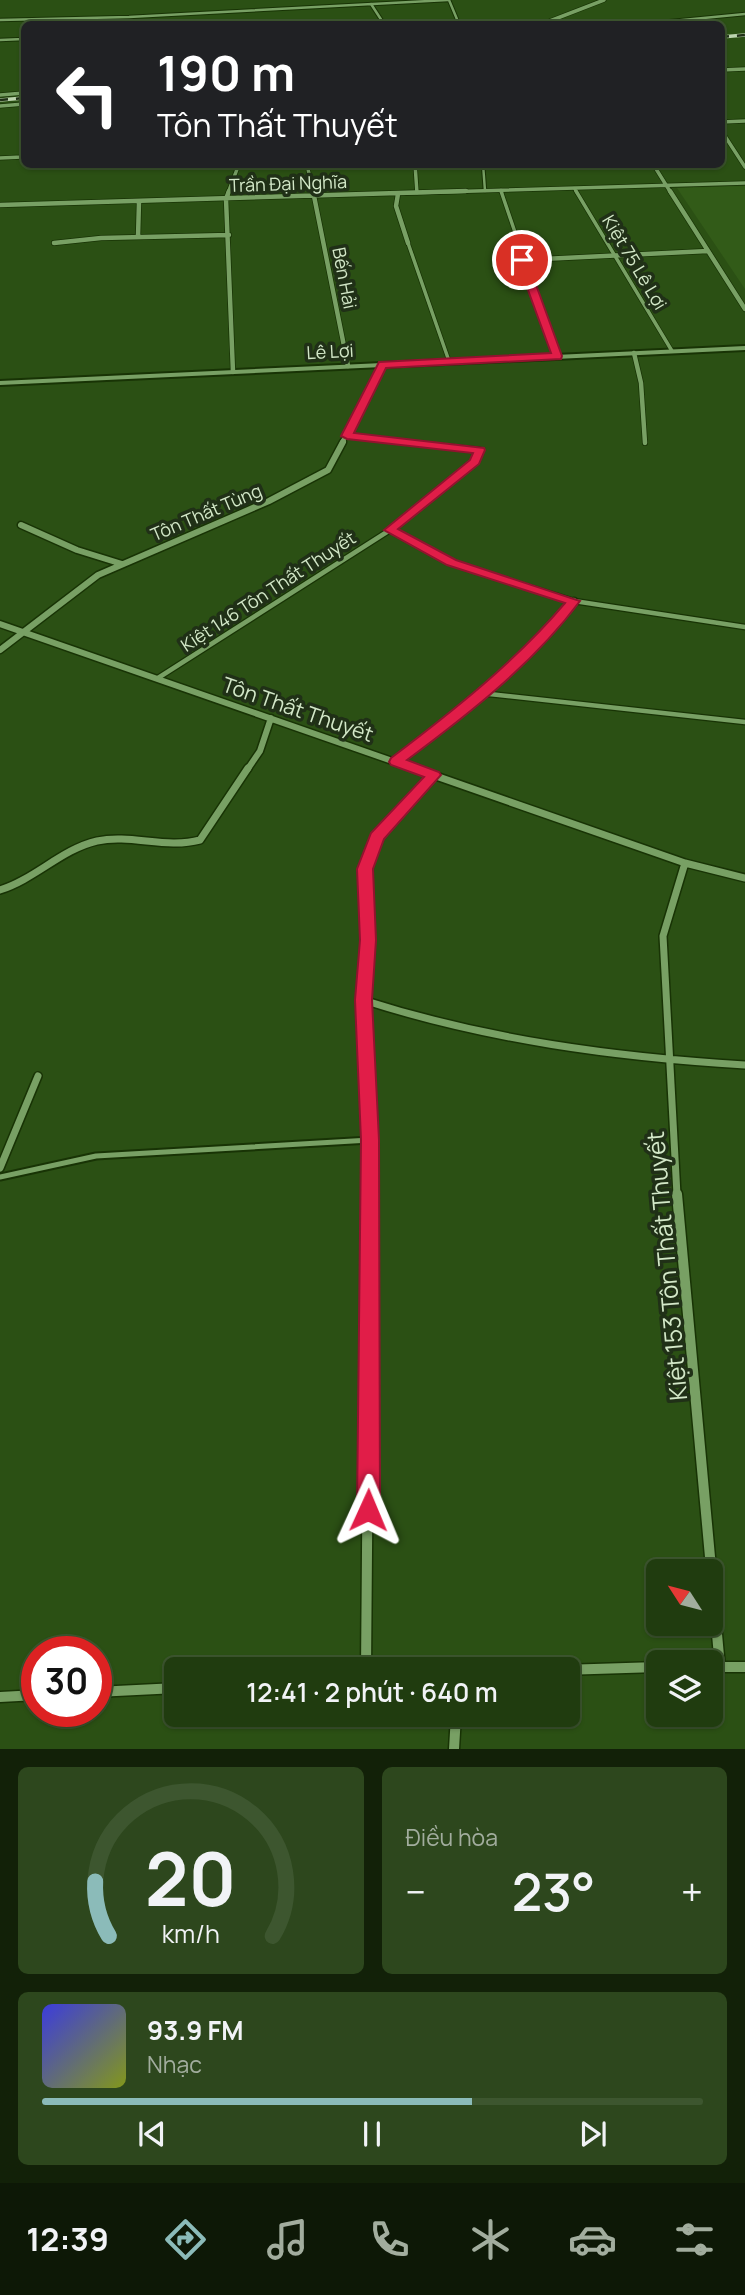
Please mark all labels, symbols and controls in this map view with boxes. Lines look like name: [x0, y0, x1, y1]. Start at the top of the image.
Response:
text: 190 m: [157, 39, 295, 106]
icon: left: [42, 49, 133, 140]
text: Tôn Thất Thuyết: [157, 103, 398, 147]
street label: Trần Đại Nghĩa: [229, 169, 347, 197]
street label: Kiệt 75 Lê Lợi: [597, 210, 673, 314]
pin: [492, 230, 552, 290]
icon: arrive: [503, 241, 541, 279]
street label: Bến Hải: [327, 245, 363, 311]
street label: Lê Lợi: [306, 338, 354, 364]
street label: Tôn Thất Tùng: [147, 478, 265, 546]
street label: Kiệt 146 Tôn Thất Thuyết: [176, 525, 360, 657]
street label: Tôn Thất Thuyết: [219, 670, 377, 748]
street label: Kiệt 153 Tôn Thất Thuyết: [638, 1130, 694, 1402]
position arrow: [331, 1473, 405, 1547]
north arrow: [646, 1559, 723, 1636]
map controls: [646, 1559, 723, 1727]
speed limit sign: 30: [21, 1636, 112, 1727]
button: layers: [646, 1650, 723, 1727]
text: 12:41 · 2 phút · 640 m: [246, 1674, 498, 1710]
text: Điều hòa: [406, 1821, 498, 1853]
text: 20: [145, 1829, 236, 1929]
text: 23°: [512, 1856, 595, 1927]
text: −: [406, 1865, 426, 1917]
text: +: [681, 1865, 703, 1917]
text: km/h: [162, 1916, 220, 1951]
text: 93.9 FM: [147, 2012, 243, 2048]
text: Nhạc: [147, 2048, 202, 2080]
icon: previous: [133, 2115, 171, 2153]
icon: pause: [353, 2115, 391, 2153]
icon: next: [574, 2115, 612, 2153]
icon: directions: [161, 2215, 210, 2264]
icon: music: [263, 2215, 312, 2264]
icon: phone: [365, 2215, 414, 2264]
icon: climate: [466, 2215, 515, 2264]
icon: car: [568, 2215, 617, 2264]
icon: filters: [670, 2215, 719, 2264]
text: 12:39: [26, 2217, 109, 2261]

